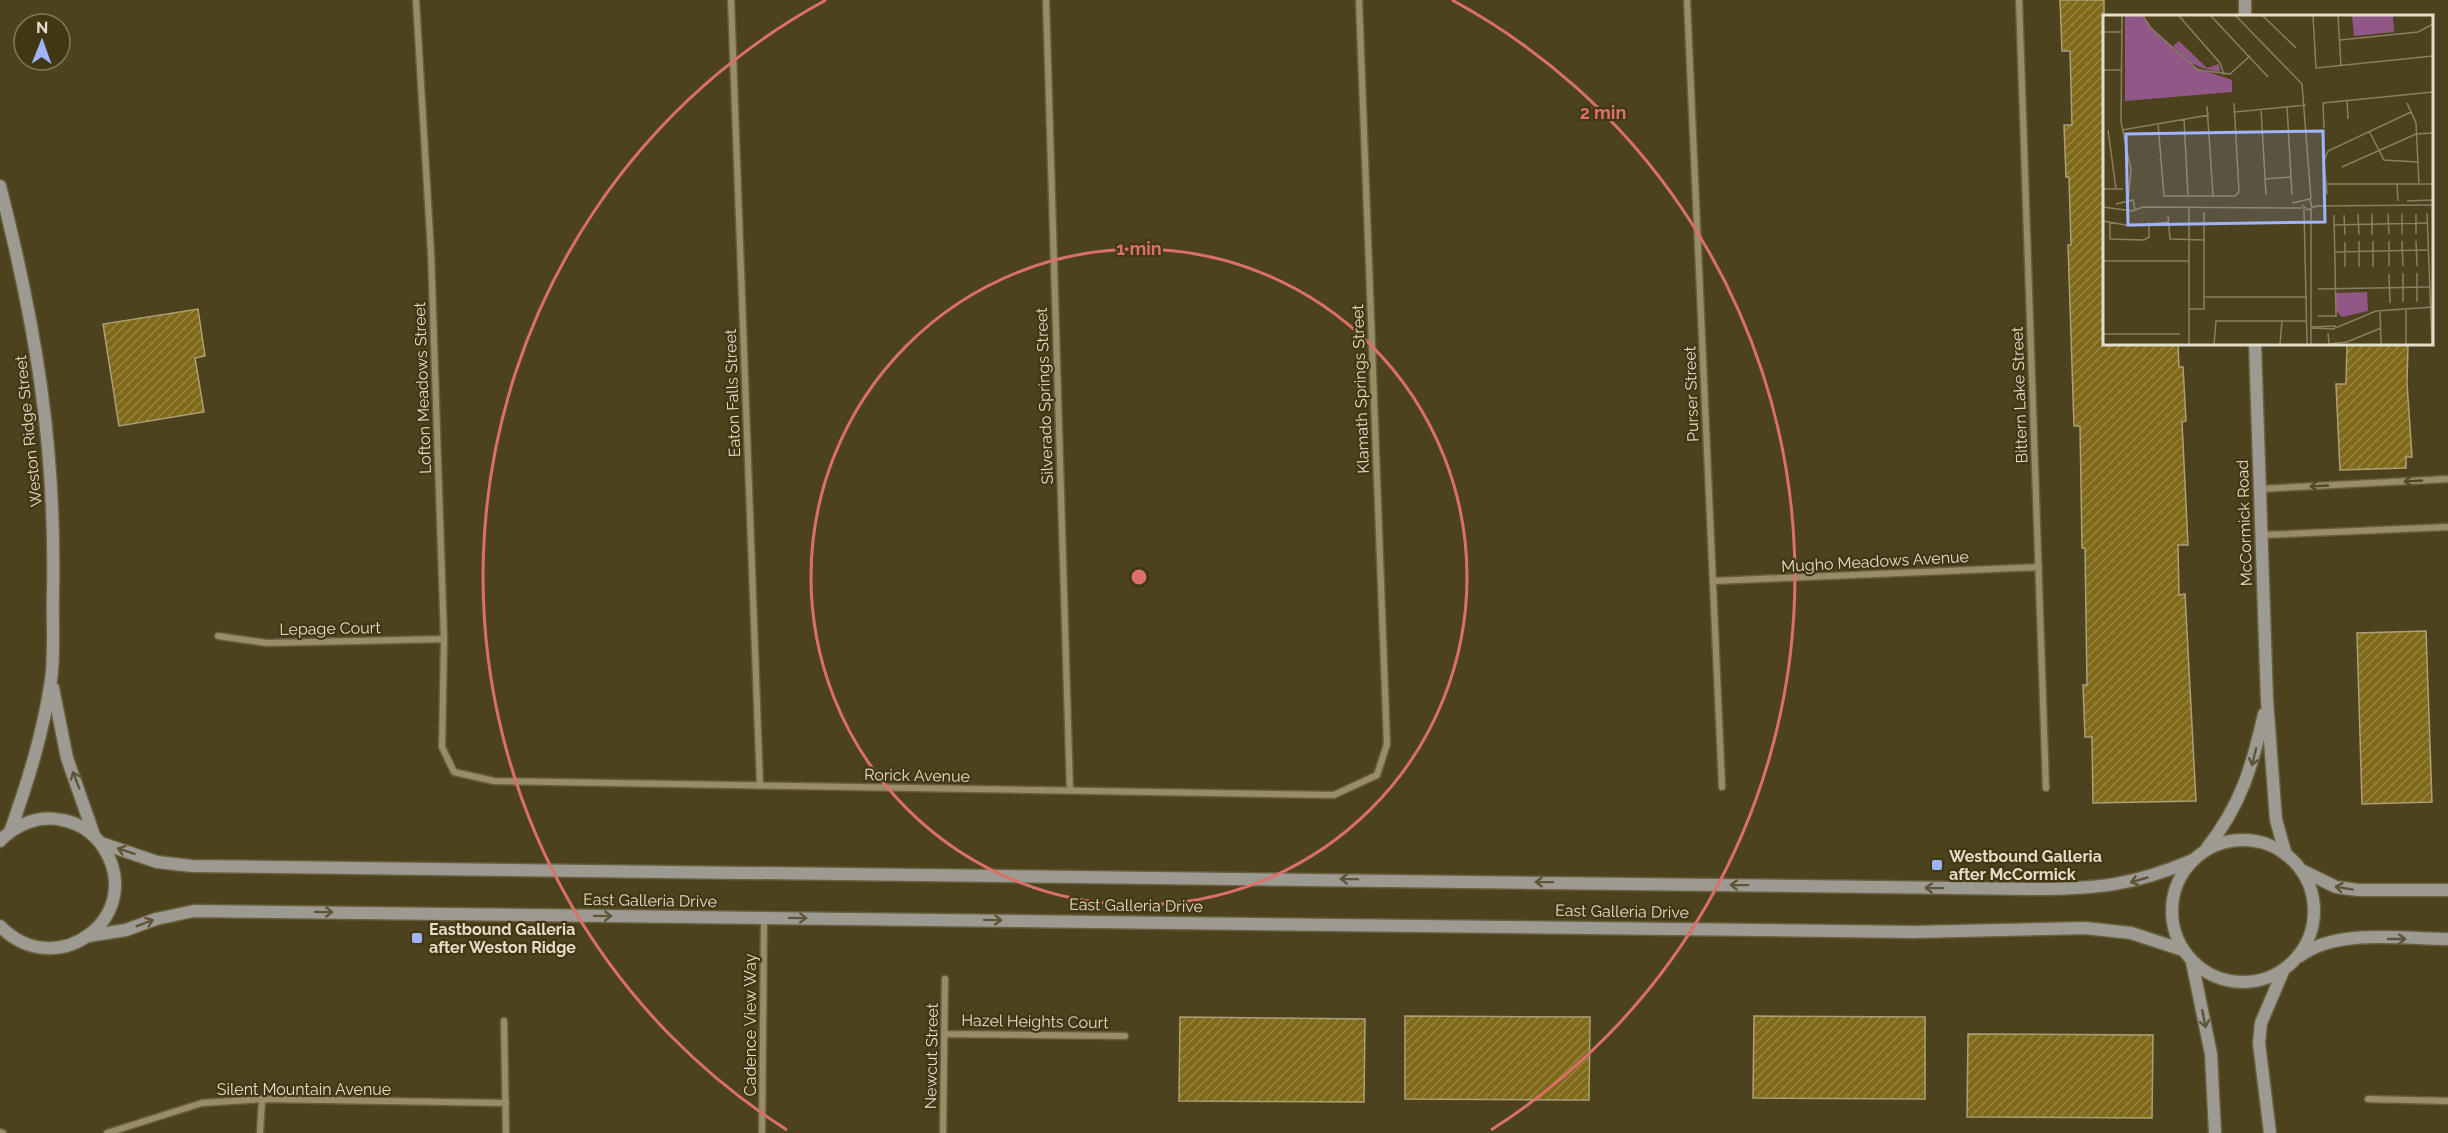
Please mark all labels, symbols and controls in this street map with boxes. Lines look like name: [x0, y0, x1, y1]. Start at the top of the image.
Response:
north arrow: [12, 12, 72, 72]
inset map: [2103, 15, 2433, 345]
text: N: [36, 18, 49, 37]
text: 2 min: [1580, 102, 1626, 123]
text: 1 min: [1116, 238, 1162, 259]
street label: Lofton Meadows Street: [410, 301, 435, 474]
street label: Klamath Springs Street: [1348, 303, 1373, 474]
street label: Silverado Springs Street: [1032, 307, 1057, 485]
street label: Bittern Lake Street: [2008, 326, 2031, 464]
street label: Eaton Falls Street: [721, 328, 744, 458]
street label: Purser Street: [1680, 345, 1703, 442]
street label: Weston Ridge Street: [11, 354, 46, 508]
street label: McCormick Road: [2233, 459, 2256, 587]
one-way arrow: [2403, 475, 2423, 486]
one-way arrow: [2310, 480, 2330, 491]
street label: Mugho Meadows Avenue: [1781, 547, 1969, 576]
centre of rings: [1129, 567, 1149, 587]
street label: Lepage Court: [279, 618, 382, 639]
one-way arrow: [2248, 747, 2260, 766]
street label: Rorick Avenue: [864, 765, 970, 786]
one-way arrow: [70, 771, 81, 790]
one-way arrow: [117, 845, 136, 856]
place label: Westbound Galleria after McCormick: [1949, 847, 2102, 884]
marker: Westbound Galleria after McCormick: [1930, 858, 1944, 872]
one-way arrow: [1339, 873, 1359, 885]
one-way arrow: [2129, 875, 2148, 886]
one-way arrow: [1534, 876, 1554, 888]
one-way arrow: [1729, 879, 1749, 891]
one-way arrow: [1924, 882, 1944, 893]
one-way arrow: [2335, 882, 2355, 893]
street label: East Galleria Drive: [583, 890, 717, 911]
street label: East Galleria Drive: [1069, 895, 1203, 916]
street label: East Galleria Drive: [1555, 901, 1689, 922]
one-way arrow: [314, 907, 334, 918]
one-way arrow: [593, 910, 613, 922]
one-way arrow: [788, 912, 808, 924]
one-way arrow: [983, 914, 1003, 926]
one-way arrow: [135, 916, 154, 927]
place label: Eastbound Galleria after Weston Ridge: [429, 920, 576, 957]
marker: Eastbound Galleria after Weston Ridge: [410, 931, 424, 945]
one-way arrow: [2386, 933, 2406, 945]
street label: Cadence View Way: [741, 953, 760, 1096]
street label: Newcut Street: [921, 1002, 942, 1109]
one-way arrow: [2199, 1009, 2210, 1028]
street label: Hazel Heights Court: [961, 1011, 1109, 1032]
street label: Silent Mountain Avenue: [217, 1080, 391, 1099]

